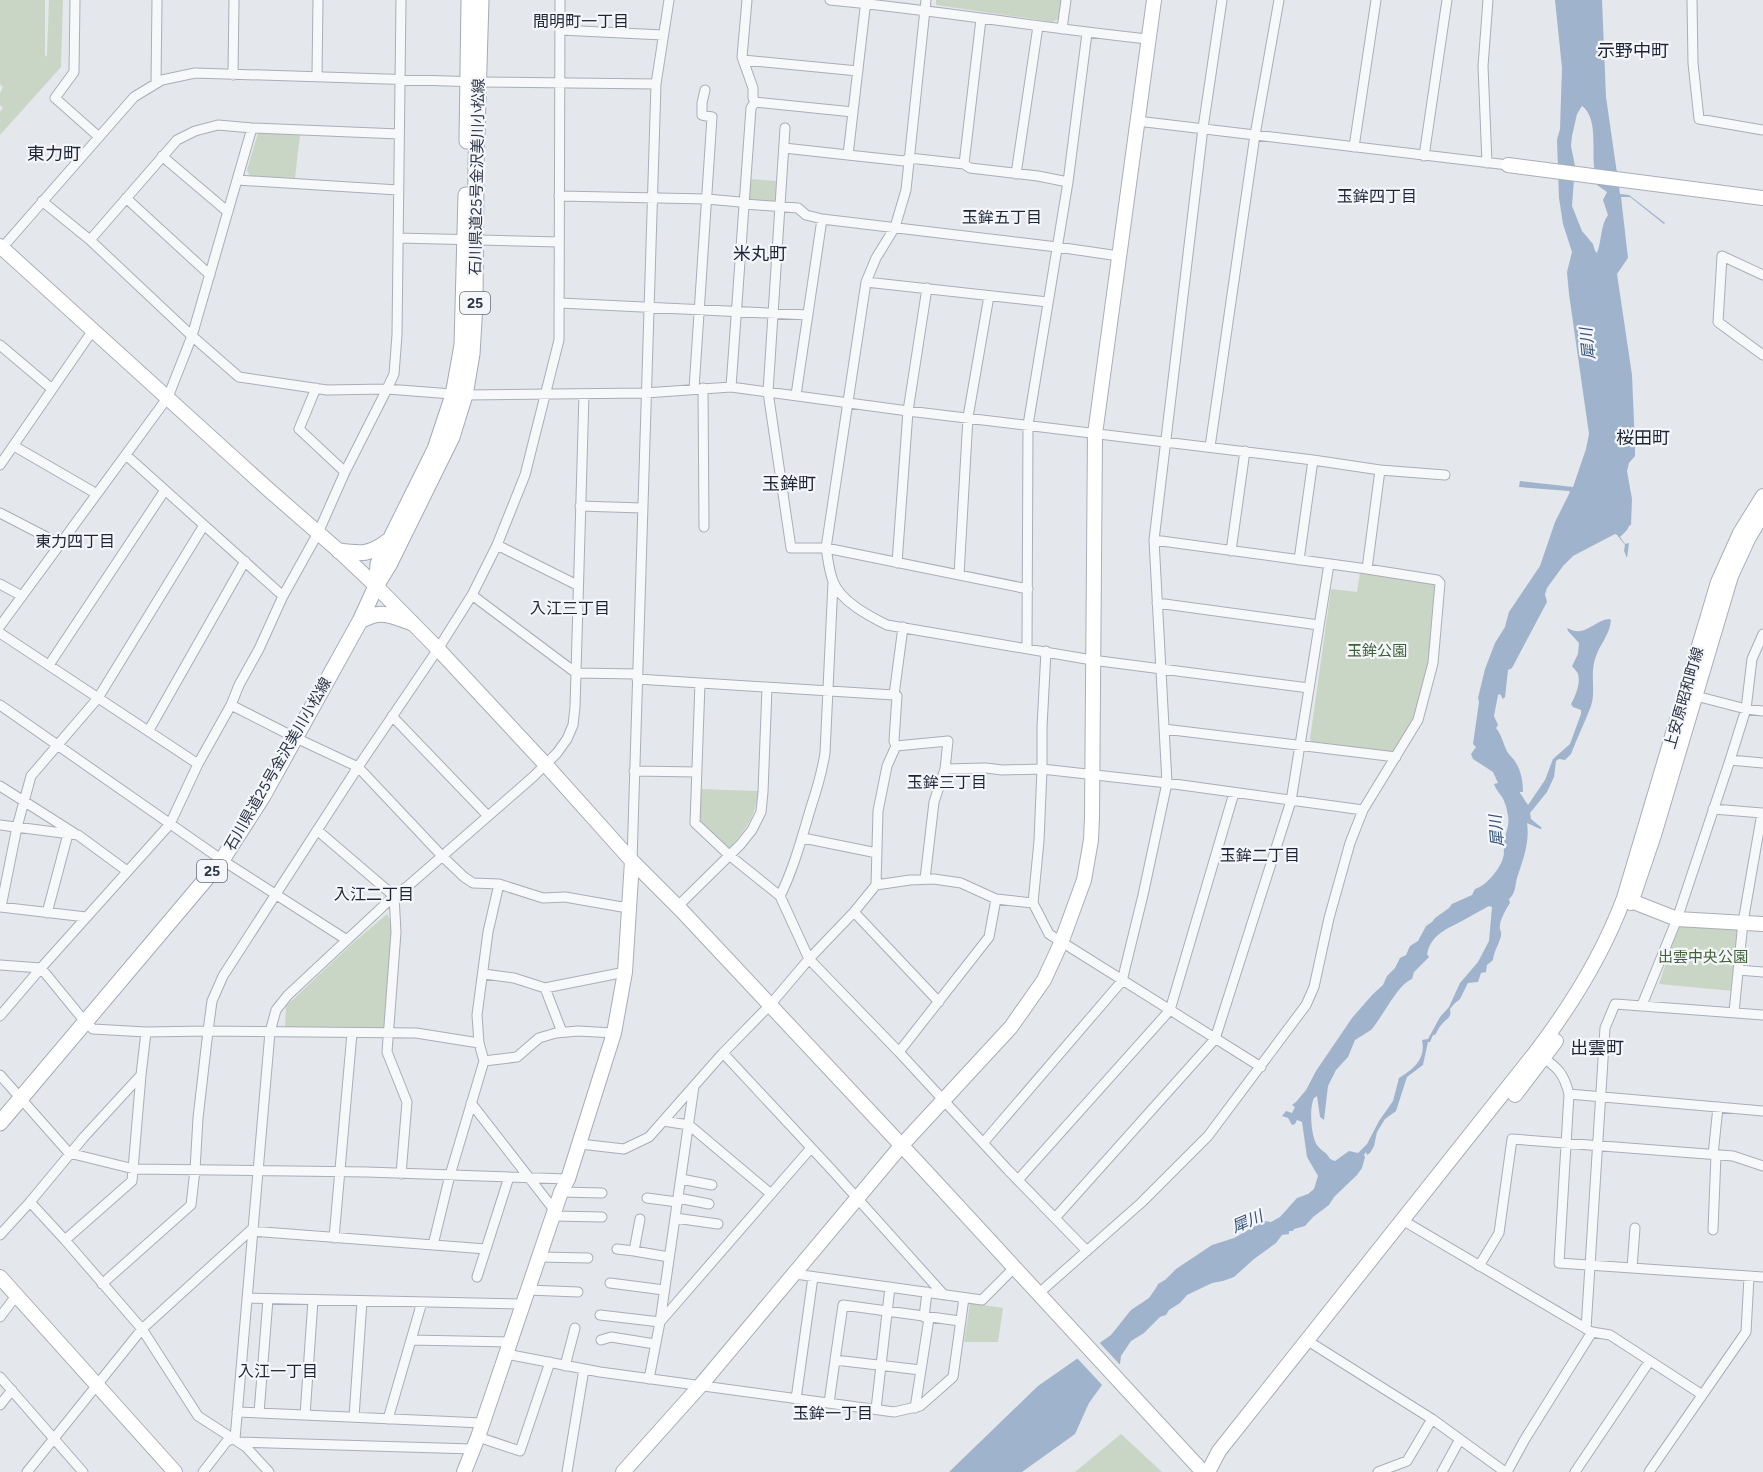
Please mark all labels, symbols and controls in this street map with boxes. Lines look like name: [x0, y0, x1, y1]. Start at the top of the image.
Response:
district label: 間明町一丁目: [533, 12, 629, 31]
district label: 示野中町: [1597, 40, 1669, 62]
street label: 石川県道25号金沢美川小松線: [466, 78, 488, 276]
district label: 東力町: [27, 143, 81, 165]
district label: 玉鉾四丁目: [1337, 187, 1417, 206]
district label: 玉鉾五丁目: [962, 208, 1042, 227]
district label: 米丸町: [733, 243, 787, 265]
road number: 25: [460, 292, 490, 314]
water label: 犀川: [1576, 325, 1599, 361]
district label: 桜田町: [1616, 427, 1670, 449]
district label: 玉鉾町: [762, 473, 816, 495]
district label: 東力四丁目: [35, 532, 115, 551]
district label: 入江三丁目: [530, 599, 610, 618]
park label: 玉鉾公園: [1347, 642, 1407, 660]
street label: 上安原昭和町線: [1661, 645, 1707, 751]
street label: 石川県道25号金沢美川小松線: [221, 674, 335, 854]
district label: 玉鉾三丁目: [907, 773, 987, 792]
water label: 犀川: [1485, 812, 1507, 848]
district label: 玉鉾二丁目: [1220, 846, 1300, 865]
road number: 25: [197, 860, 227, 882]
district label: 入江二丁目: [334, 885, 414, 904]
park label: 出雲中央公園: [1658, 948, 1748, 966]
district label: 出雲町: [1570, 1037, 1624, 1059]
water label: 犀川: [1229, 1206, 1267, 1236]
district label: 入江一丁目: [238, 1362, 318, 1381]
district label: 玉鉾一丁目: [793, 1404, 873, 1423]

